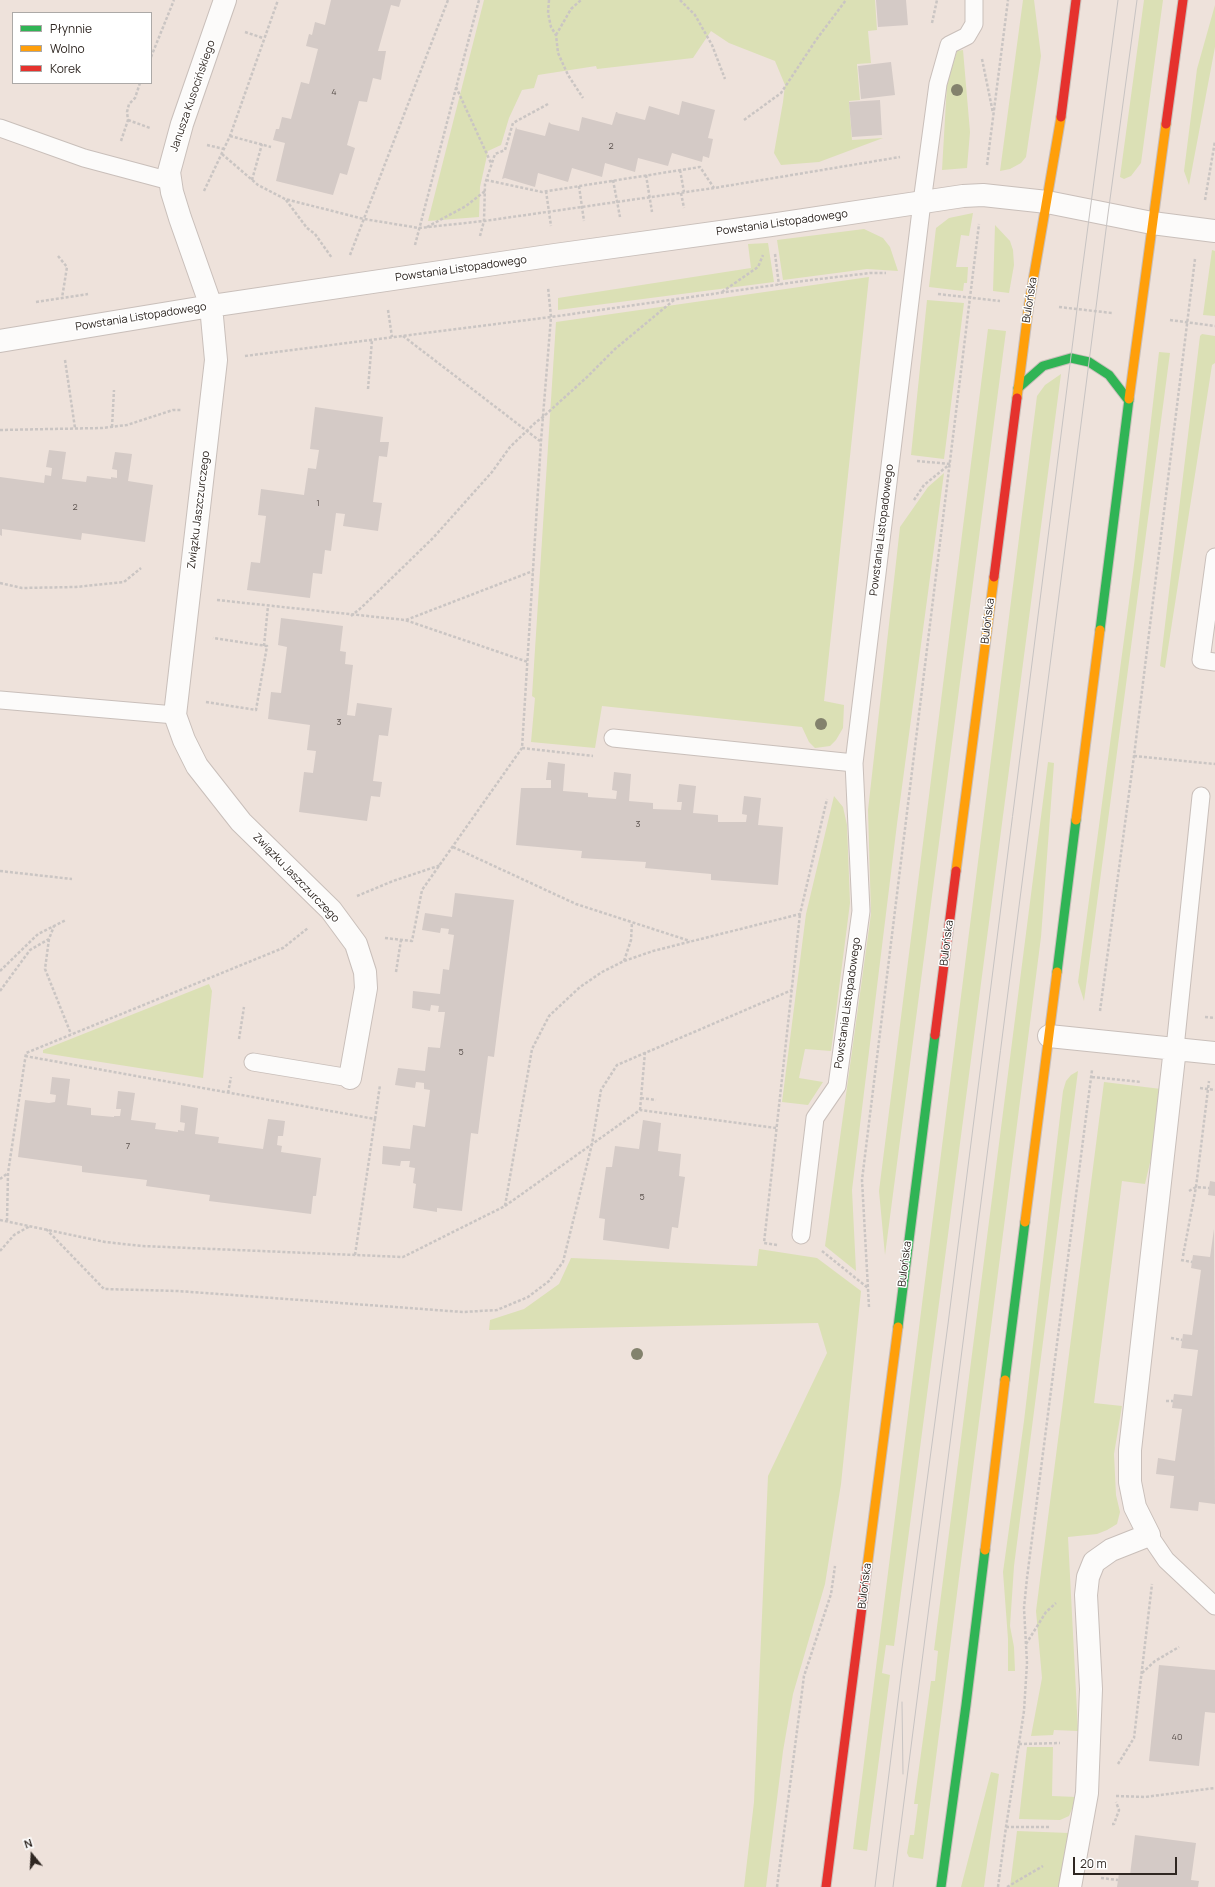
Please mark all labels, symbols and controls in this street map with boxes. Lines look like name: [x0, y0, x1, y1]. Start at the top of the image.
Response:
legend: [12, 12, 152, 84]
text: Płynnie: [50, 20, 92, 37]
street label: Janusza Kusocińskiego: [168, 38, 218, 154]
text: Wolno: [50, 40, 85, 57]
text: Korek: [50, 60, 81, 77]
house number: 4: [331, 87, 337, 97]
house number: 2: [608, 141, 614, 151]
street label: Powstania Listopadowego: [715, 207, 849, 239]
street label: Powstania Listopadowego: [394, 253, 528, 285]
street label: Bulońska: [1020, 276, 1040, 324]
street label: Powstania Listopadowego: [74, 300, 208, 334]
street label: Związku Jaszczurczego: [185, 450, 213, 570]
street label: Powstania Listopadowego: [867, 463, 897, 597]
house number: 1: [316, 498, 320, 508]
house number: 2: [72, 502, 78, 512]
street label: Bulońska: [979, 597, 997, 645]
house number: 3: [337, 717, 341, 727]
house number: 3: [636, 819, 640, 829]
street label: Związku Jaszczurczego: [250, 831, 342, 925]
street label: Bulońska: [938, 919, 956, 967]
street label: Powstania Listopadowego: [832, 936, 864, 1070]
house number: 5: [458, 1047, 464, 1057]
house number: 7: [126, 1141, 130, 1151]
house number: 5: [639, 1192, 645, 1202]
street label: Bulońska: [896, 1240, 914, 1288]
street label: Bulońska: [856, 1562, 874, 1610]
house number: 40: [1172, 1732, 1182, 1742]
north arrow: [12, 1835, 52, 1875]
text: N: [22, 1835, 34, 1851]
scale bar: [1075, 1849, 1179, 1875]
text: 20 m: [1080, 1855, 1107, 1872]

